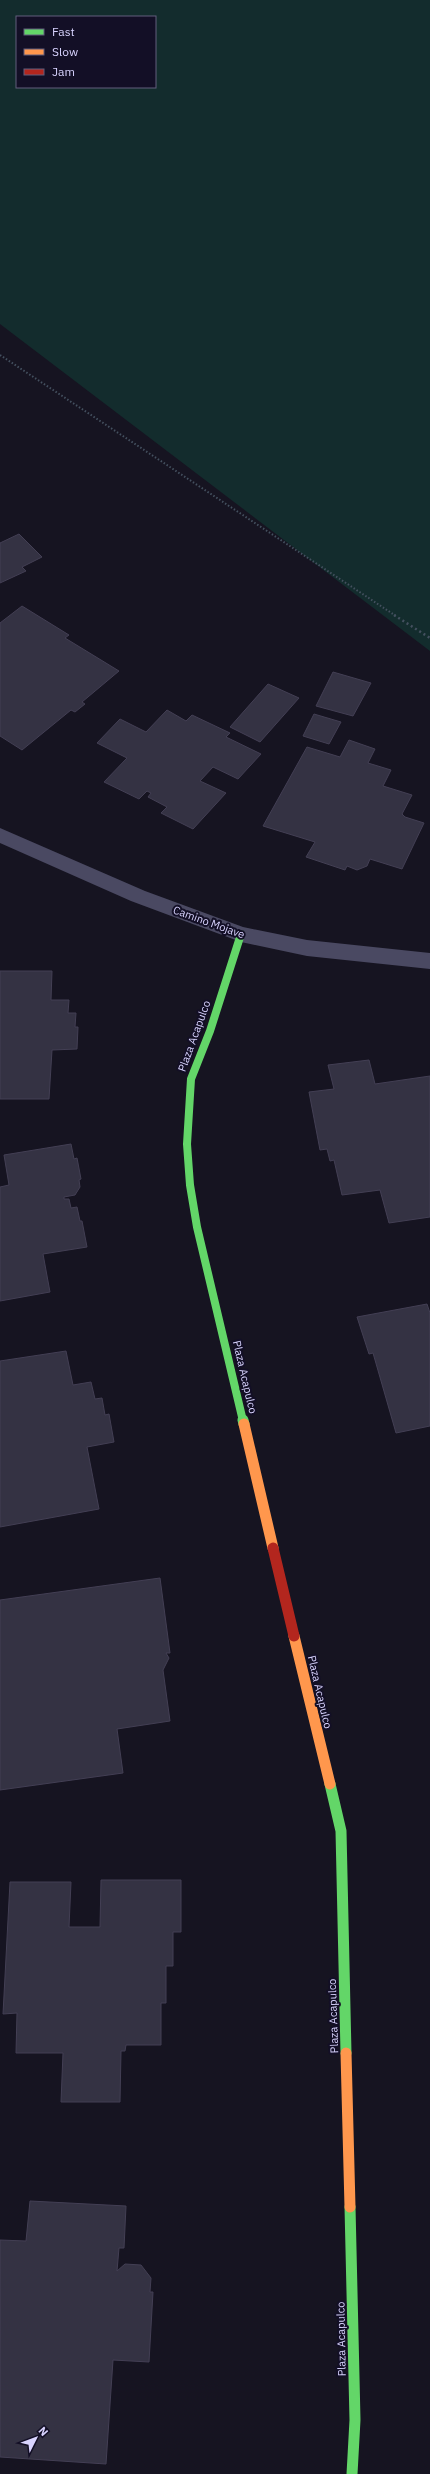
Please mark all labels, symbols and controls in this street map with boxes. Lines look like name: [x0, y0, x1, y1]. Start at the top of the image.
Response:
legend: [16, 16, 156, 88]
text: Fast: [52, 24, 75, 39]
text: Slow: [52, 44, 78, 59]
text: Jam: [52, 64, 75, 79]
street label: Camino Mojave: [171, 903, 247, 941]
street label: Plaza Acapulco: [175, 998, 213, 1074]
street label: Plaza Acapulco: [230, 1339, 260, 1415]
street label: Plaza Acapulco: [305, 1654, 335, 1730]
street label: Plaza Acapulco: [325, 1978, 341, 2054]
street label: Plaza Acapulco: [333, 2301, 349, 2377]
north arrow: [16, 2418, 56, 2458]
text: N: [36, 2424, 51, 2439]

